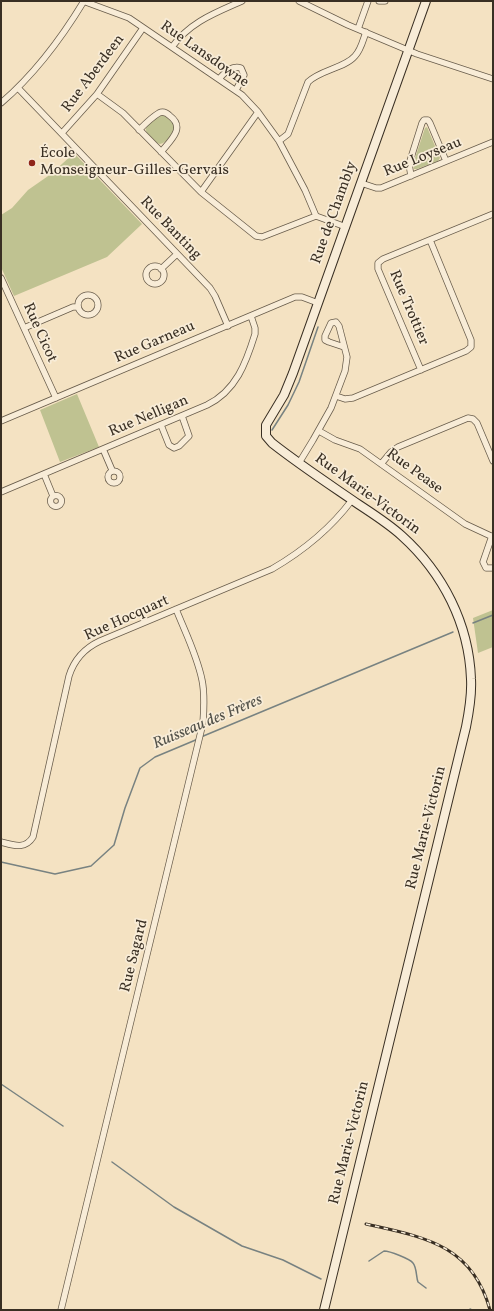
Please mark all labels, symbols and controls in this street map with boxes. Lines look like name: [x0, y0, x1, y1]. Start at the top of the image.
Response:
street label: Rue Lansdowne: [156, 18, 252, 92]
street label: Rue Aberdeen: [59, 32, 129, 116]
street label: Rue Loyseau: [381, 134, 465, 182]
place label: École Monseigneur-Gilles-Gervais: [40, 145, 229, 180]
marker: École Monseigneur-Gilles-Gervais: [27, 158, 37, 168]
street label: Rue de Chambly: [308, 159, 362, 267]
street label: Rue Banting: [135, 194, 205, 264]
street label: Rue Trottier: [384, 268, 432, 348]
street label: Rue Cicot: [18, 301, 60, 365]
street label: Rue Garneau: [112, 318, 198, 368]
street label: Rue Nelligan: [107, 392, 191, 442]
street label: Rue Pease: [382, 446, 446, 498]
street label: Rue Marie-Victorin: [311, 451, 423, 539]
street label: Rue Hocquart: [82, 592, 172, 646]
water label: Ruisseau des Frères: [150, 691, 266, 755]
street label: Rue Marie-Victorin: [403, 764, 451, 892]
street label: Rue Sagard: [117, 918, 153, 994]
street label: Rue Marie-Victorin: [326, 1079, 374, 1207]

